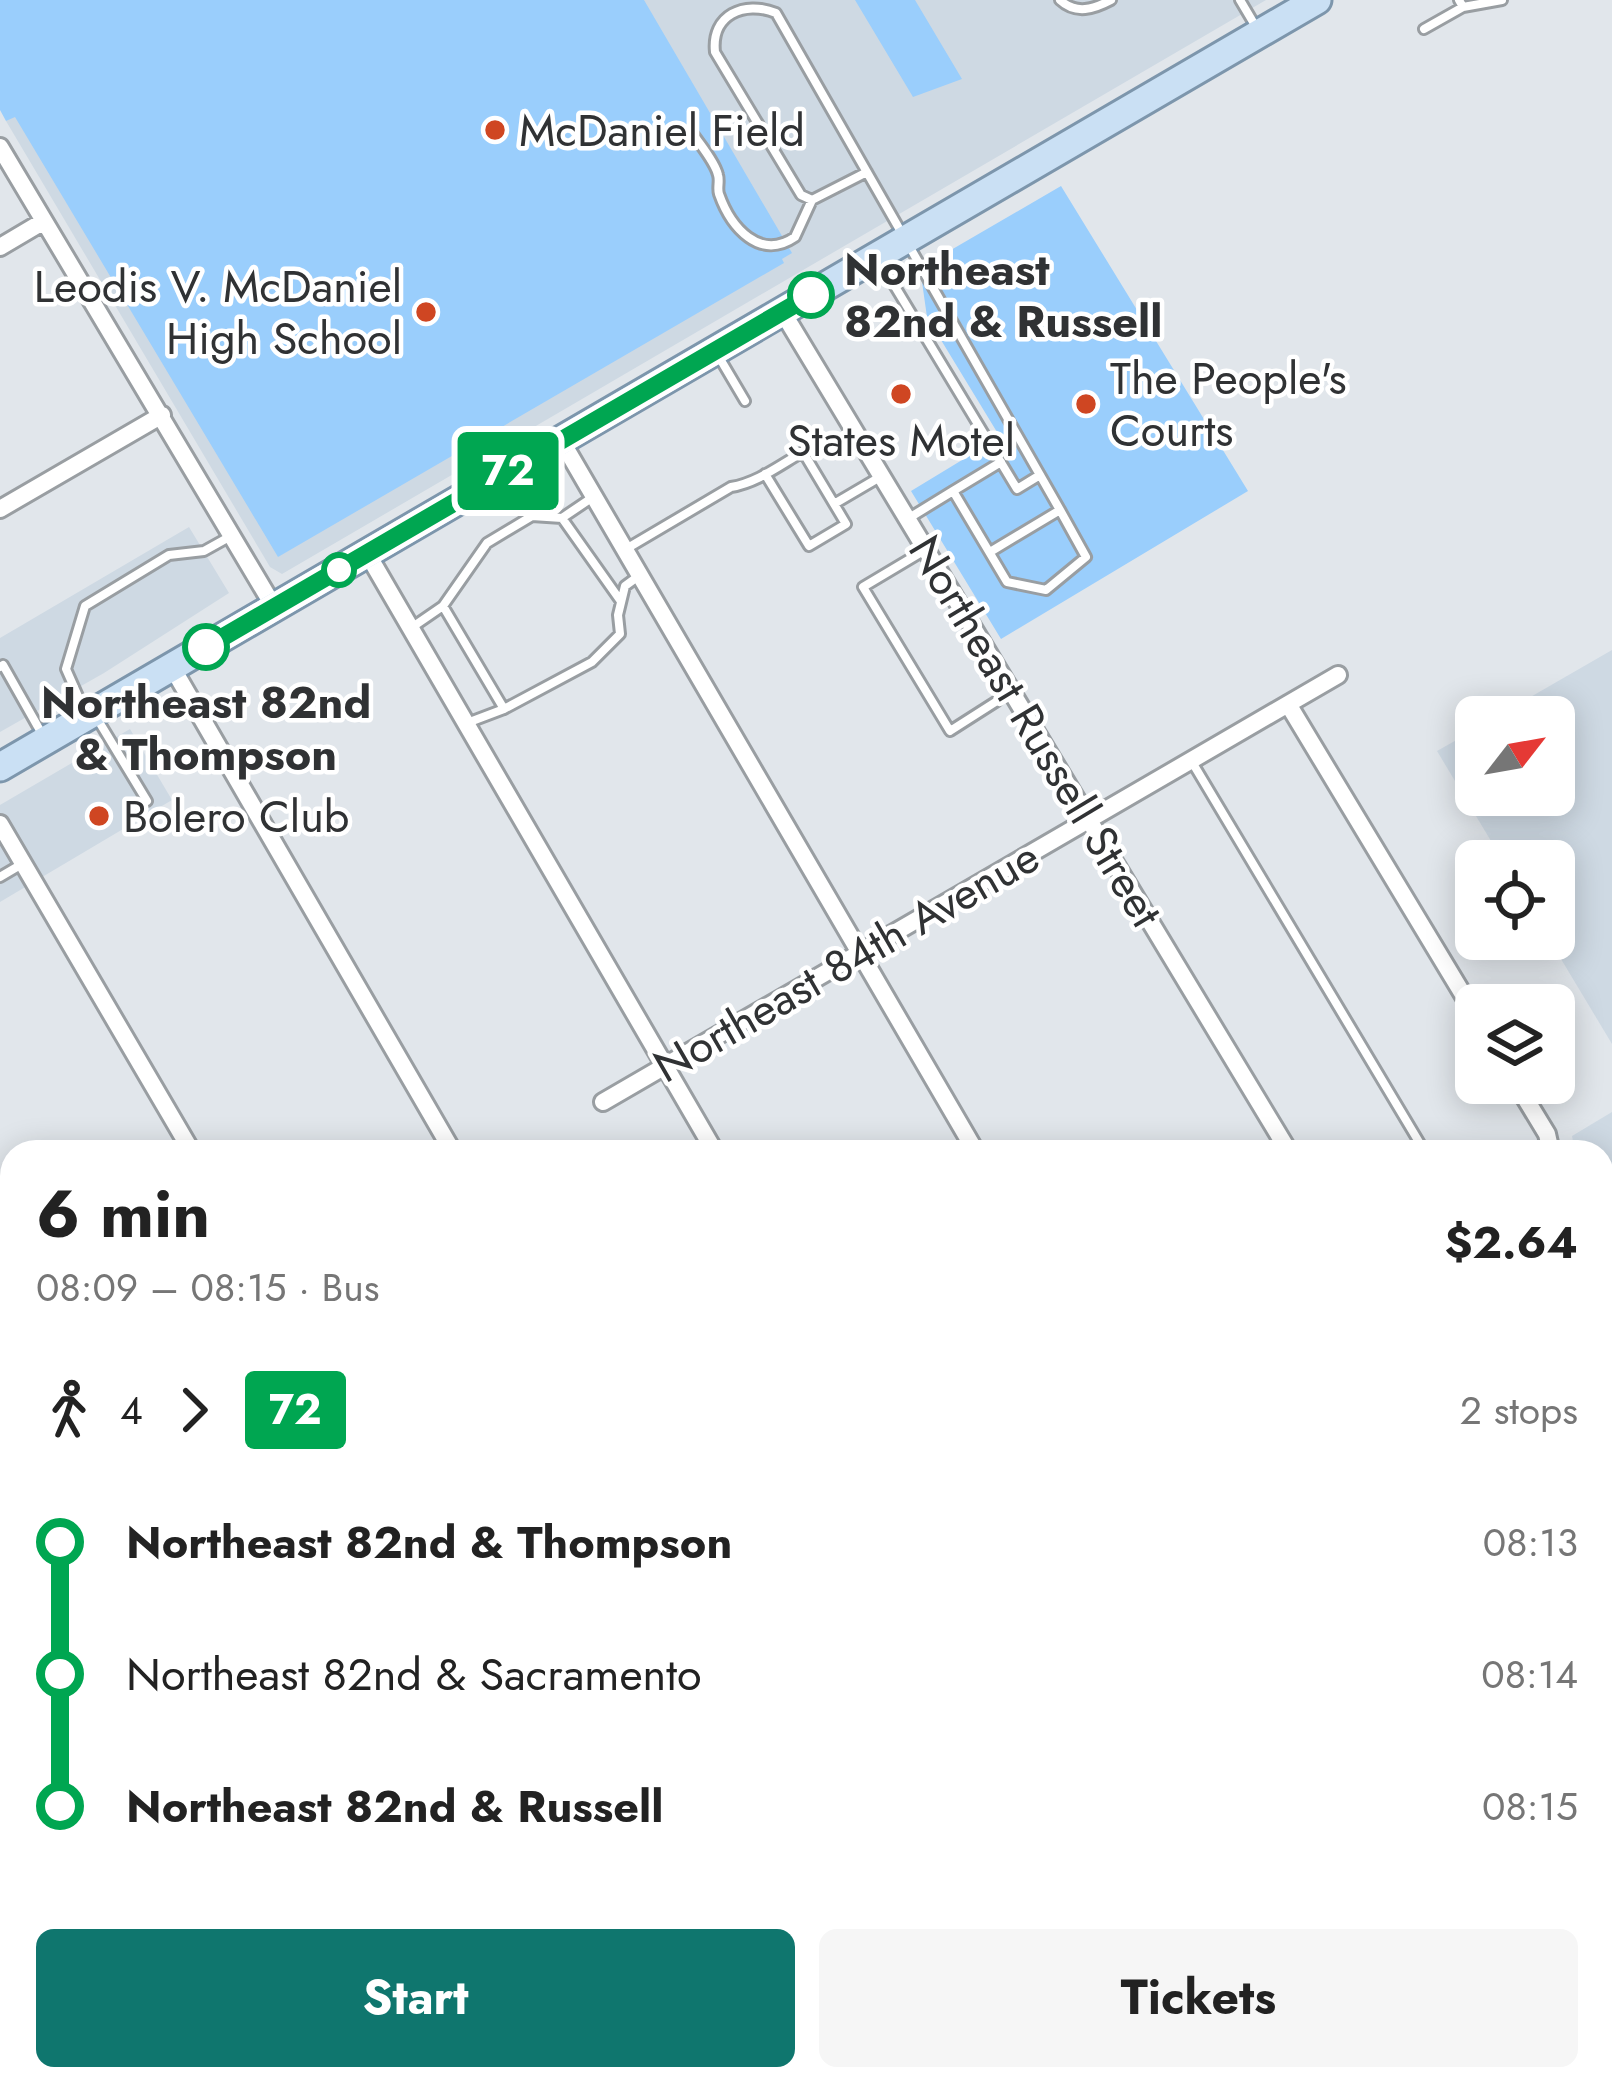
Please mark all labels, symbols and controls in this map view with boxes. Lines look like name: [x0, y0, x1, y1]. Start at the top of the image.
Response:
place label: McDaniel Field: [519, 98, 805, 163]
marker: McDaniel Field: [482, 117, 508, 143]
place label: Northeast 82nd & Russell: [844, 237, 1162, 354]
place label: Leodis V. McDaniel High School: [34, 254, 402, 371]
marker: Northeast 82nd & Russell: [789, 273, 833, 317]
marker: Leodis V. McDaniel High School: [413, 299, 439, 325]
place label: The People's Courts: [1110, 346, 1347, 463]
marker: States Motel: [888, 381, 914, 407]
marker: The People's Courts: [1073, 391, 1099, 417]
place label: States Motel: [787, 408, 1015, 473]
line badge: 72: [454, 432, 562, 510]
text: 72: [482, 440, 534, 501]
street label: Northeast Russell Street: [893, 523, 1178, 939]
unlabelled marker: [323, 554, 355, 586]
marker: Northeast 82nd & Thompson: [184, 625, 228, 669]
place label: Northeast 82nd & Thompson: [41, 670, 371, 787]
north arrow: [1455, 696, 1575, 816]
map controls: [1455, 696, 1575, 1104]
place label: Bolero Club: [123, 784, 350, 849]
marker: Bolero Club: [86, 803, 112, 829]
street label: Northeast 84th Avenue: [641, 824, 1051, 1098]
button: locate: [1455, 840, 1575, 960]
button: layers: [1455, 984, 1575, 1104]
text: 6 min: [36, 1166, 210, 1262]
text: $2.64: [1444, 1210, 1578, 1275]
text: 08:09 – 08:15 · Bus: [36, 1259, 380, 1316]
icon: walk: [36, 1377, 102, 1443]
icon: forward: [161, 1377, 227, 1443]
text: 72: [269, 1379, 322, 1440]
text: 4: [120, 1382, 143, 1439]
text: 2 stops: [1460, 1382, 1578, 1439]
text: Northeast 82nd & Thompson: [126, 1510, 732, 1575]
text: 08:13: [1483, 1514, 1578, 1571]
text: Northeast 82nd & Sacramento: [126, 1642, 702, 1707]
text: 08:14: [1481, 1646, 1578, 1703]
text: Northeast 82nd & Russell: [126, 1774, 663, 1839]
text: 08:15: [1482, 1778, 1578, 1835]
button: Start: [36, 1929, 795, 2067]
button: Tickets: [819, 1929, 1578, 2067]

